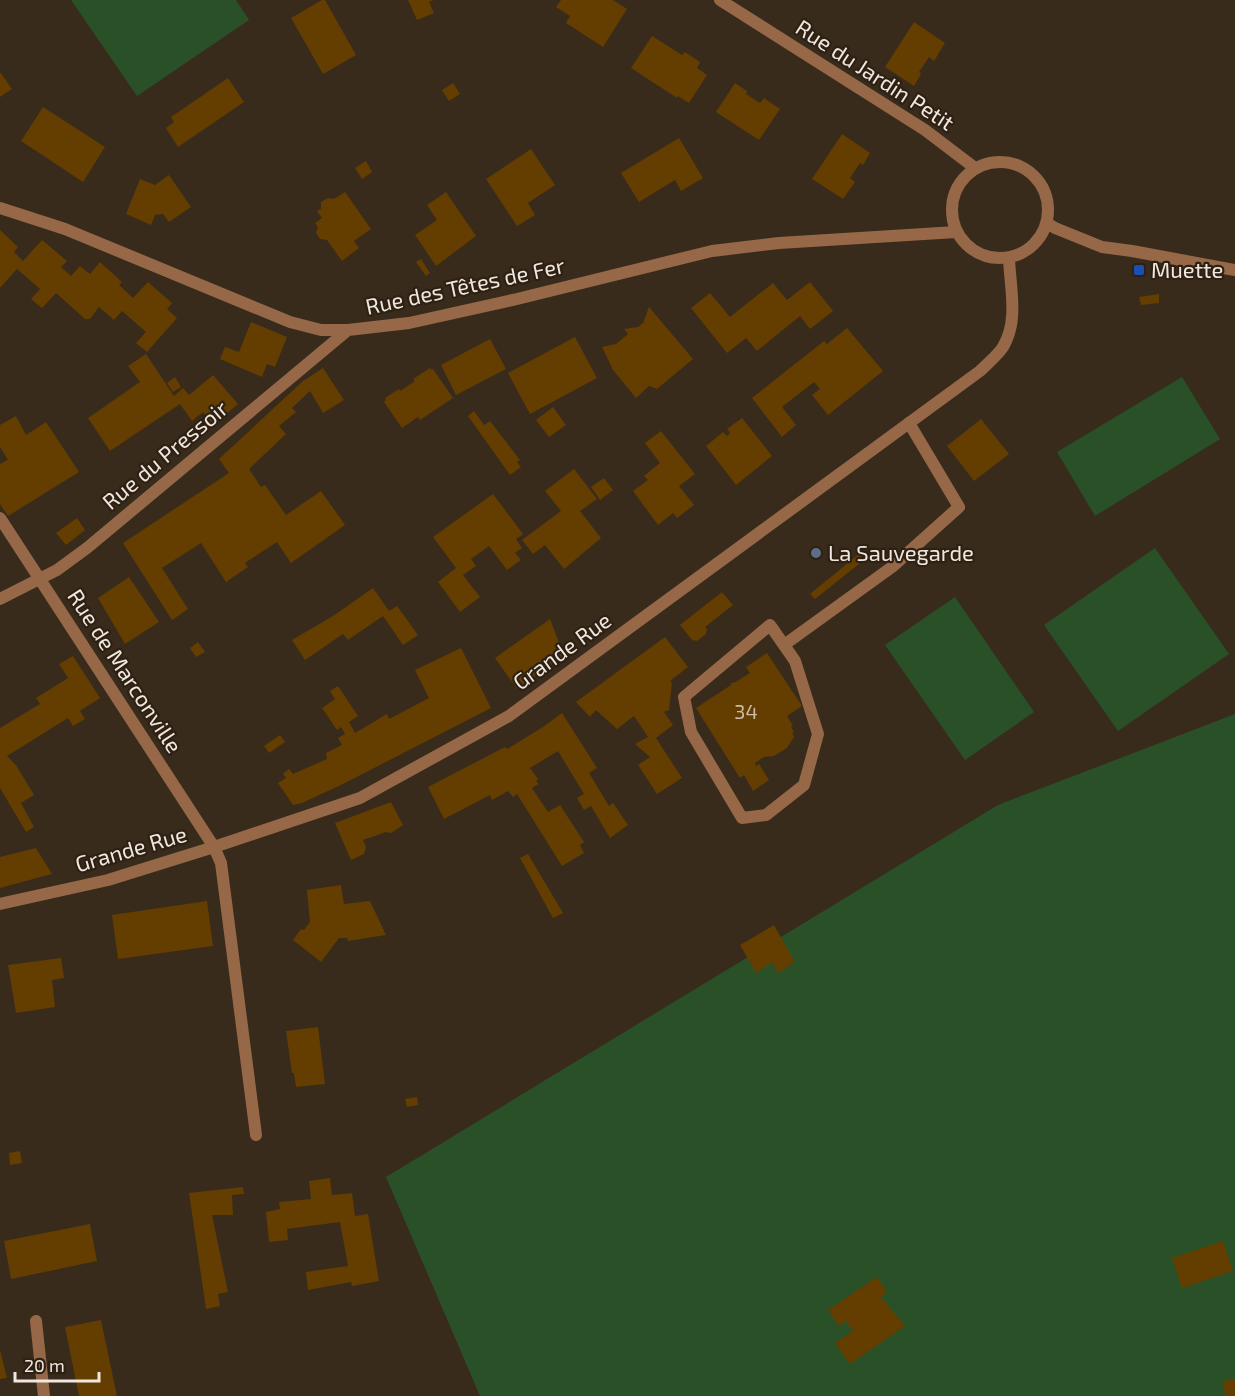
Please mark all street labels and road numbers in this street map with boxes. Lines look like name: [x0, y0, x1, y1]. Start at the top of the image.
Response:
street label: Rue du Jardin Petit: [792, 13, 959, 135]
street label: Rue des Têtes de Fer: [363, 251, 567, 319]
street label: Rue du Pressoir: [96, 394, 232, 514]
street label: Rue de Marconville: [63, 584, 188, 757]
street label: Grande Rue: [507, 606, 615, 694]
street label: Grande Rue: [72, 820, 189, 876]

